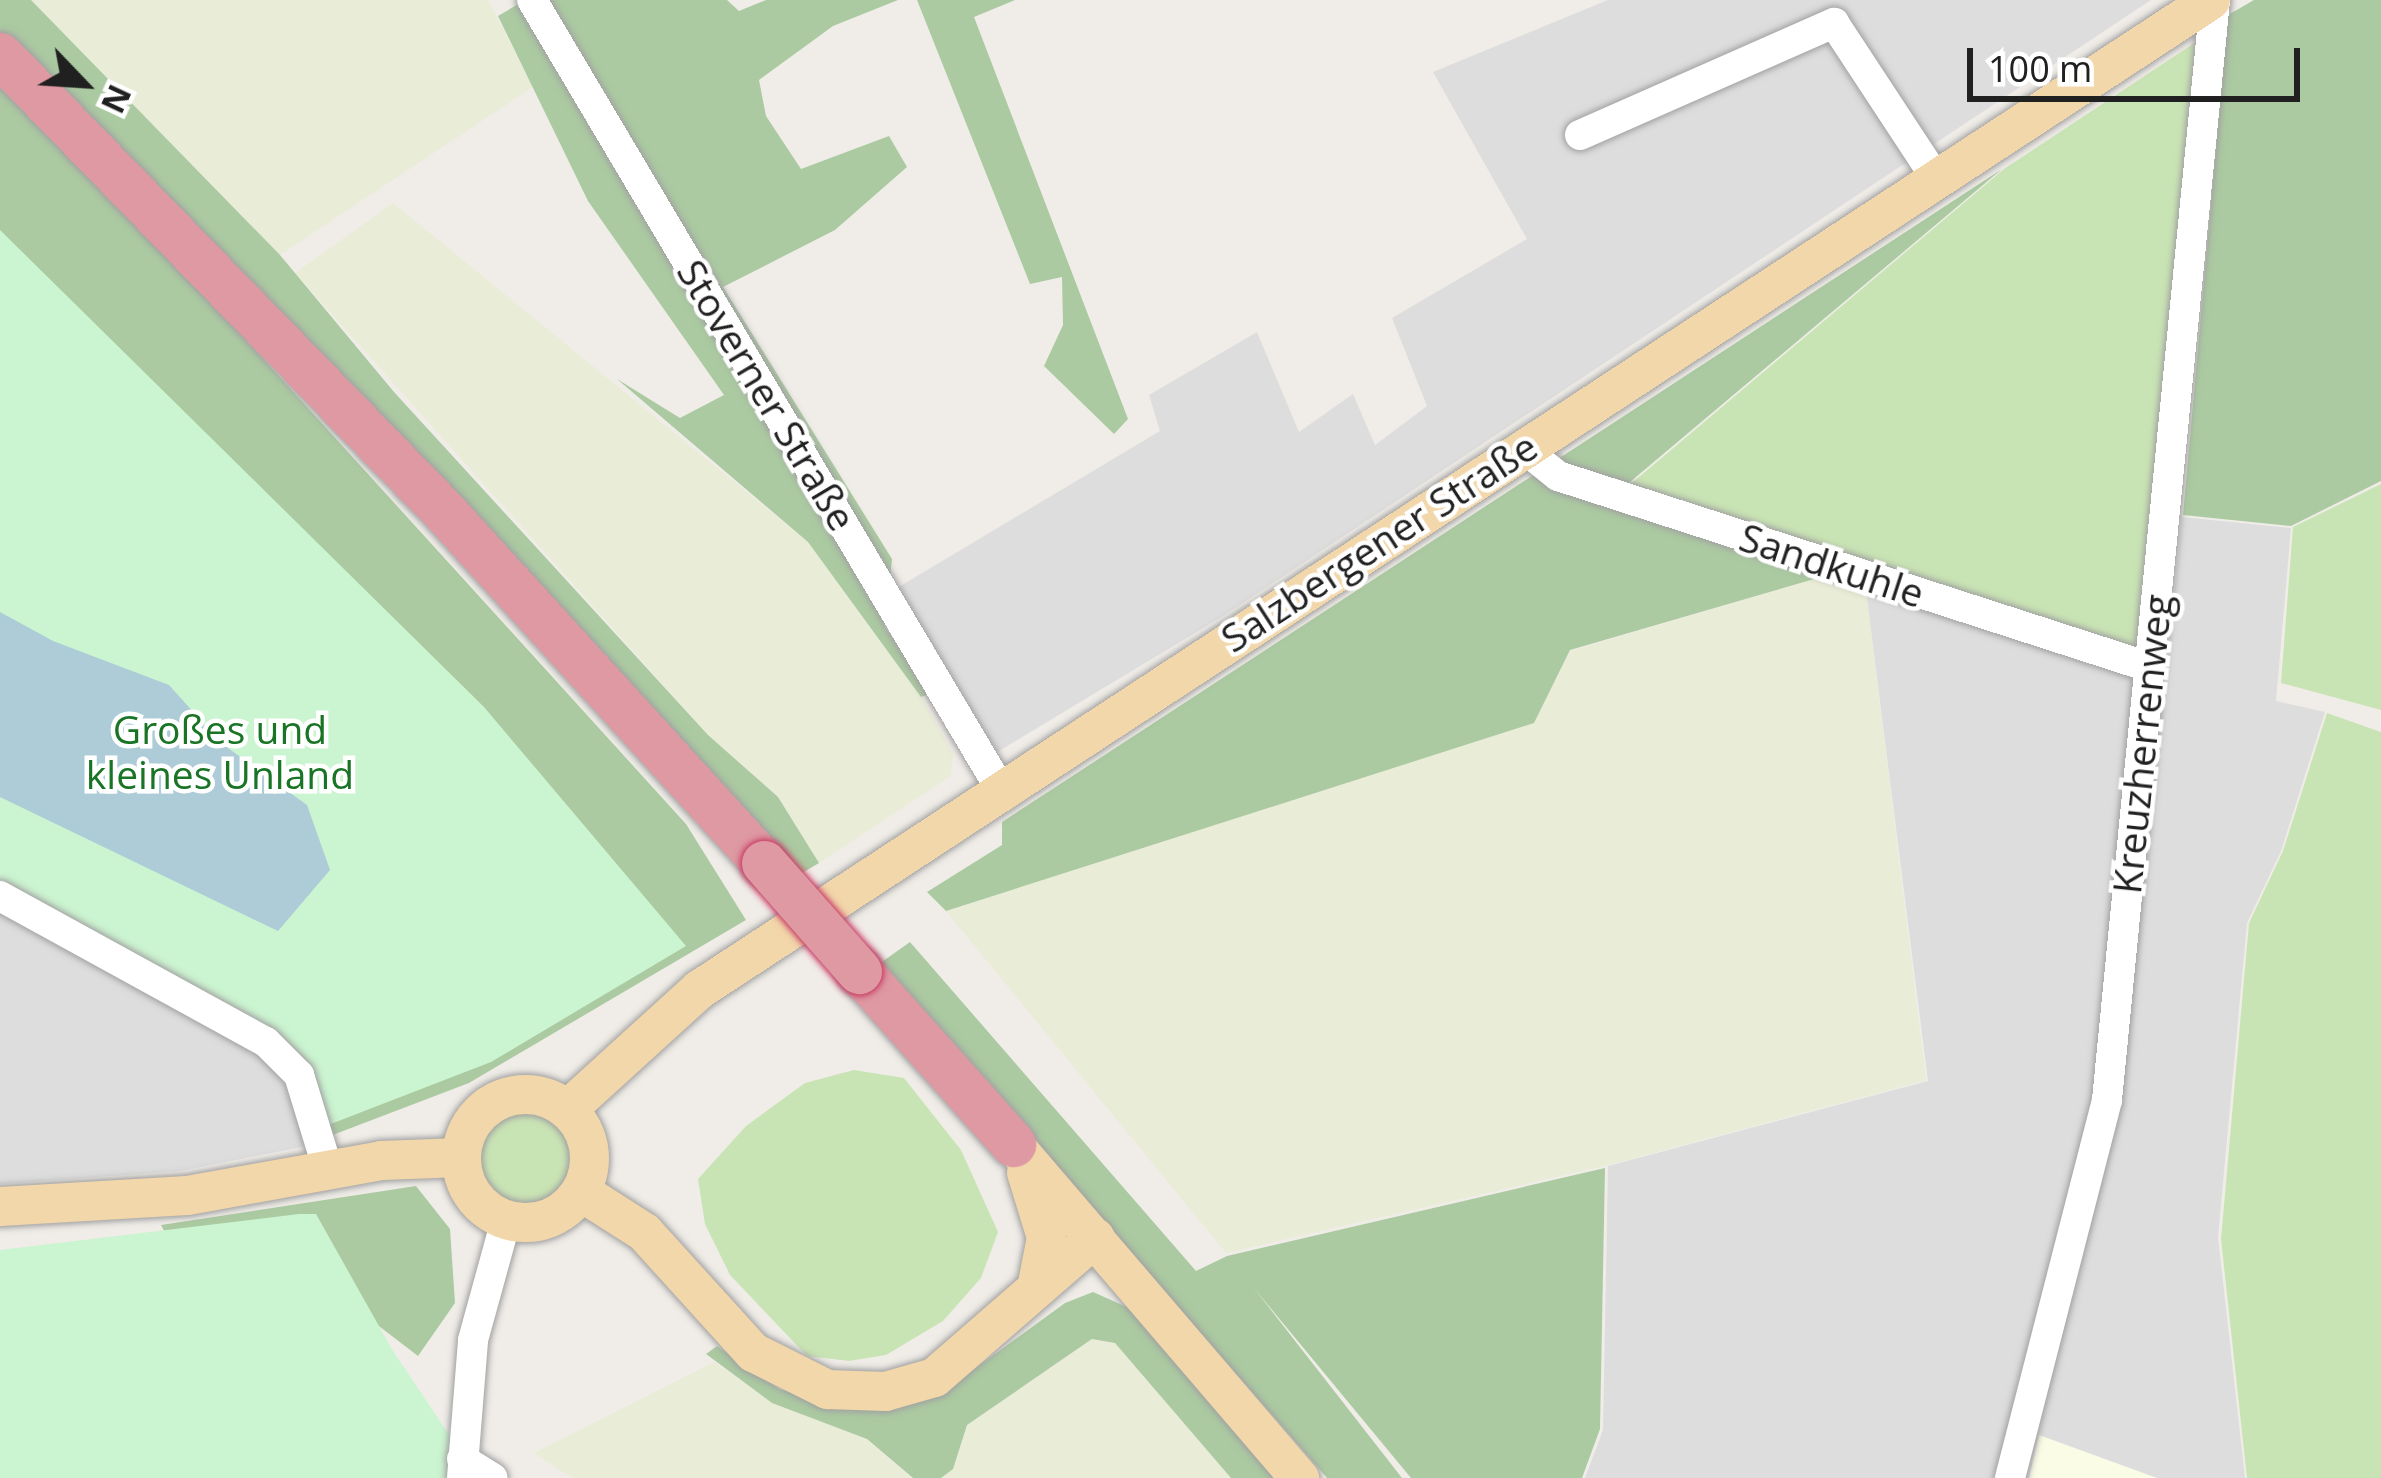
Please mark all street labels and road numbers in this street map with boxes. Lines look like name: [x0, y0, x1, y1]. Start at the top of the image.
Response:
street label: Stoverner Straße: [668, 251, 866, 539]
street label: Salzbergener Straße: [1212, 422, 1546, 662]
street label: Sandkuhle: [1734, 513, 1930, 617]
street label: Kreuzherrenweg: [2103, 592, 2181, 896]

